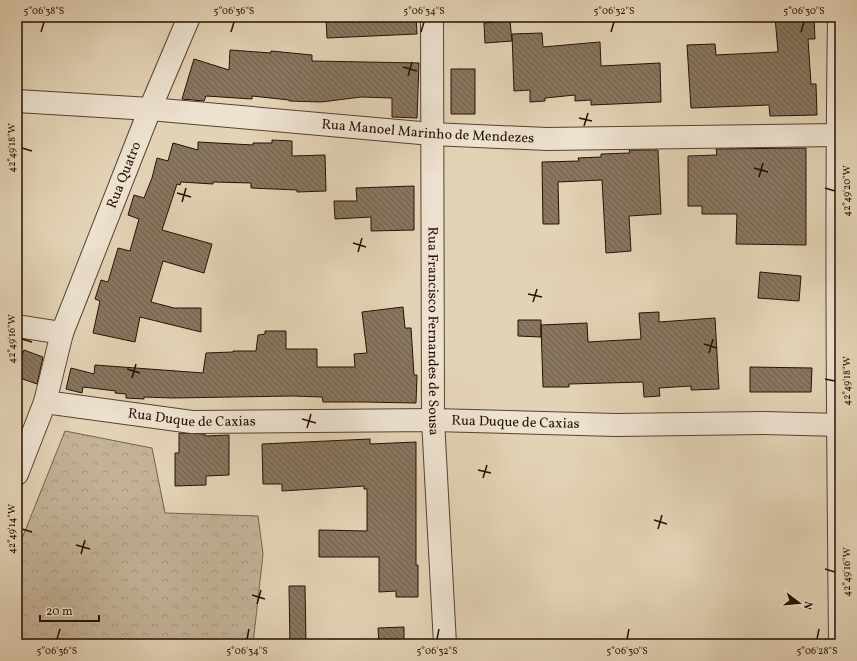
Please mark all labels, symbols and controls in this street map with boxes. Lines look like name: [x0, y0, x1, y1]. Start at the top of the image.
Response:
text: 5°06'38"S: [24, 4, 64, 18]
text: 5°06'36"S: [214, 4, 254, 18]
text: 5°06'34"S: [403, 4, 445, 18]
text: 5°06'32"S: [594, 4, 634, 18]
text: 5°06'30"S: [783, 4, 825, 18]
street label: Rua Manoel Marinho de Mendezes: [321, 115, 535, 148]
text: 42°49'18"W: [5, 123, 19, 173]
street label: Rua Quatro: [102, 139, 146, 211]
text: 42°49'20"W: [840, 165, 854, 217]
street label: Rua Francisco Fernandes de Sousa: [423, 226, 443, 436]
text: 42°49'16"W: [5, 314, 19, 364]
text: 42°49'18"W: [840, 356, 854, 406]
street label: Rua Duque de Caxias: [127, 404, 256, 432]
street label: Rua Duque de Caxias: [451, 411, 580, 434]
text: 42°49'14"W: [5, 504, 19, 554]
text: 42°49'16"W: [840, 547, 854, 597]
north arrow: [779, 583, 819, 623]
scale bar: [40, 597, 99, 623]
text: N: [799, 599, 815, 611]
text: 20 m: [46, 604, 73, 620]
text: 5°06'36"S: [37, 644, 77, 658]
text: 5°06'34"S: [226, 644, 268, 658]
text: 5°06'32"S: [417, 644, 457, 658]
text: 5°06'30"S: [606, 644, 648, 658]
text: 5°06'28"S: [797, 644, 837, 658]

